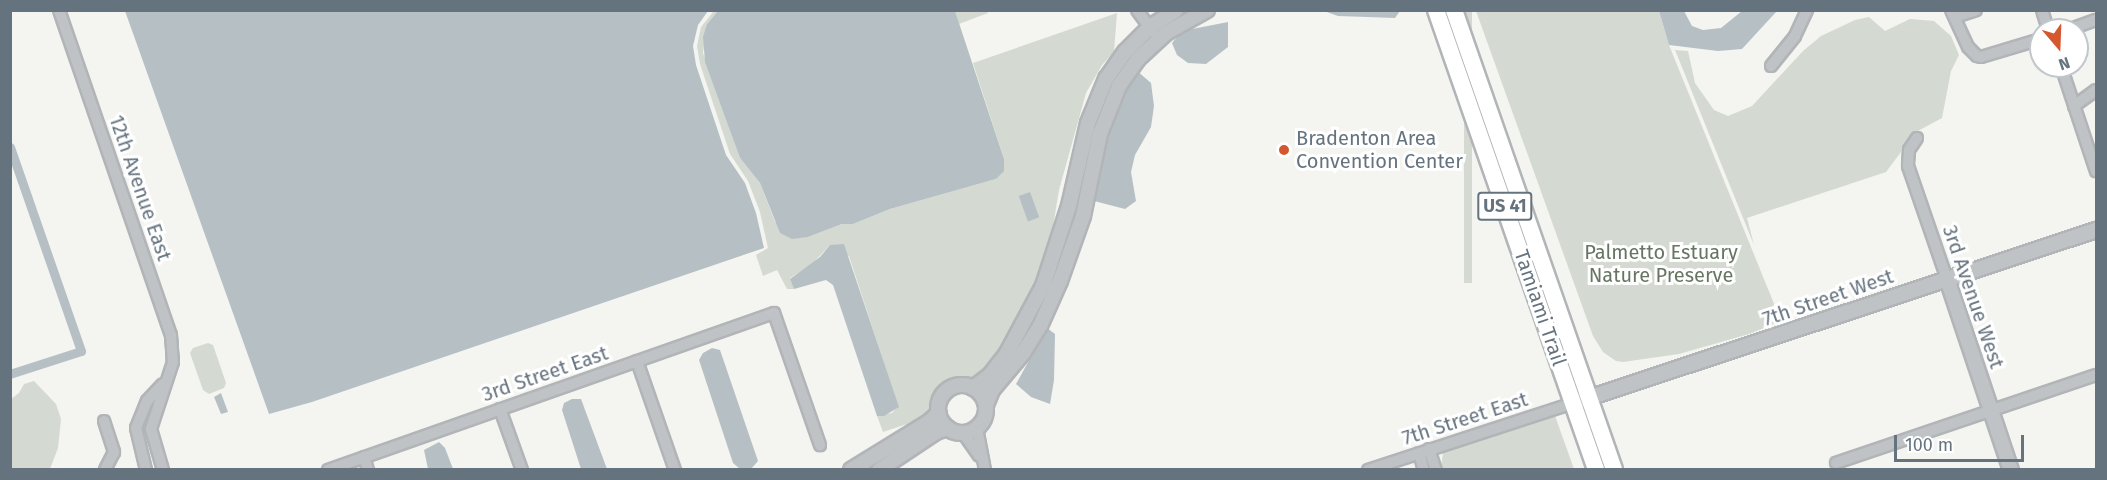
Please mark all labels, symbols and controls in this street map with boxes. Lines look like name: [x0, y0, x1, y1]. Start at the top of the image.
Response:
north arrow: [2029, 18, 2089, 78]
text: N: [2056, 53, 2072, 74]
street label: 12th Avenue East: [104, 112, 176, 264]
place label: Bradenton Area Convention Center: [1296, 126, 1463, 173]
marker: Bradenton Area Convention Center: [1277, 143, 1291, 157]
road number: US 41: [1476, 191, 1534, 221]
street label: 3rd Avenue West: [1937, 222, 2009, 372]
park label: Palmetto Estuary Nature Preserve: [1584, 240, 1738, 287]
street label: Tamiami Trail: [1509, 247, 1571, 369]
street label: 7th Street West: [1760, 264, 1896, 332]
street label: 3rd Street East: [479, 341, 611, 407]
street label: 7th Street East: [1399, 387, 1531, 451]
scale bar: [1897, 423, 2028, 461]
text: 100 m: [1905, 434, 1953, 456]

